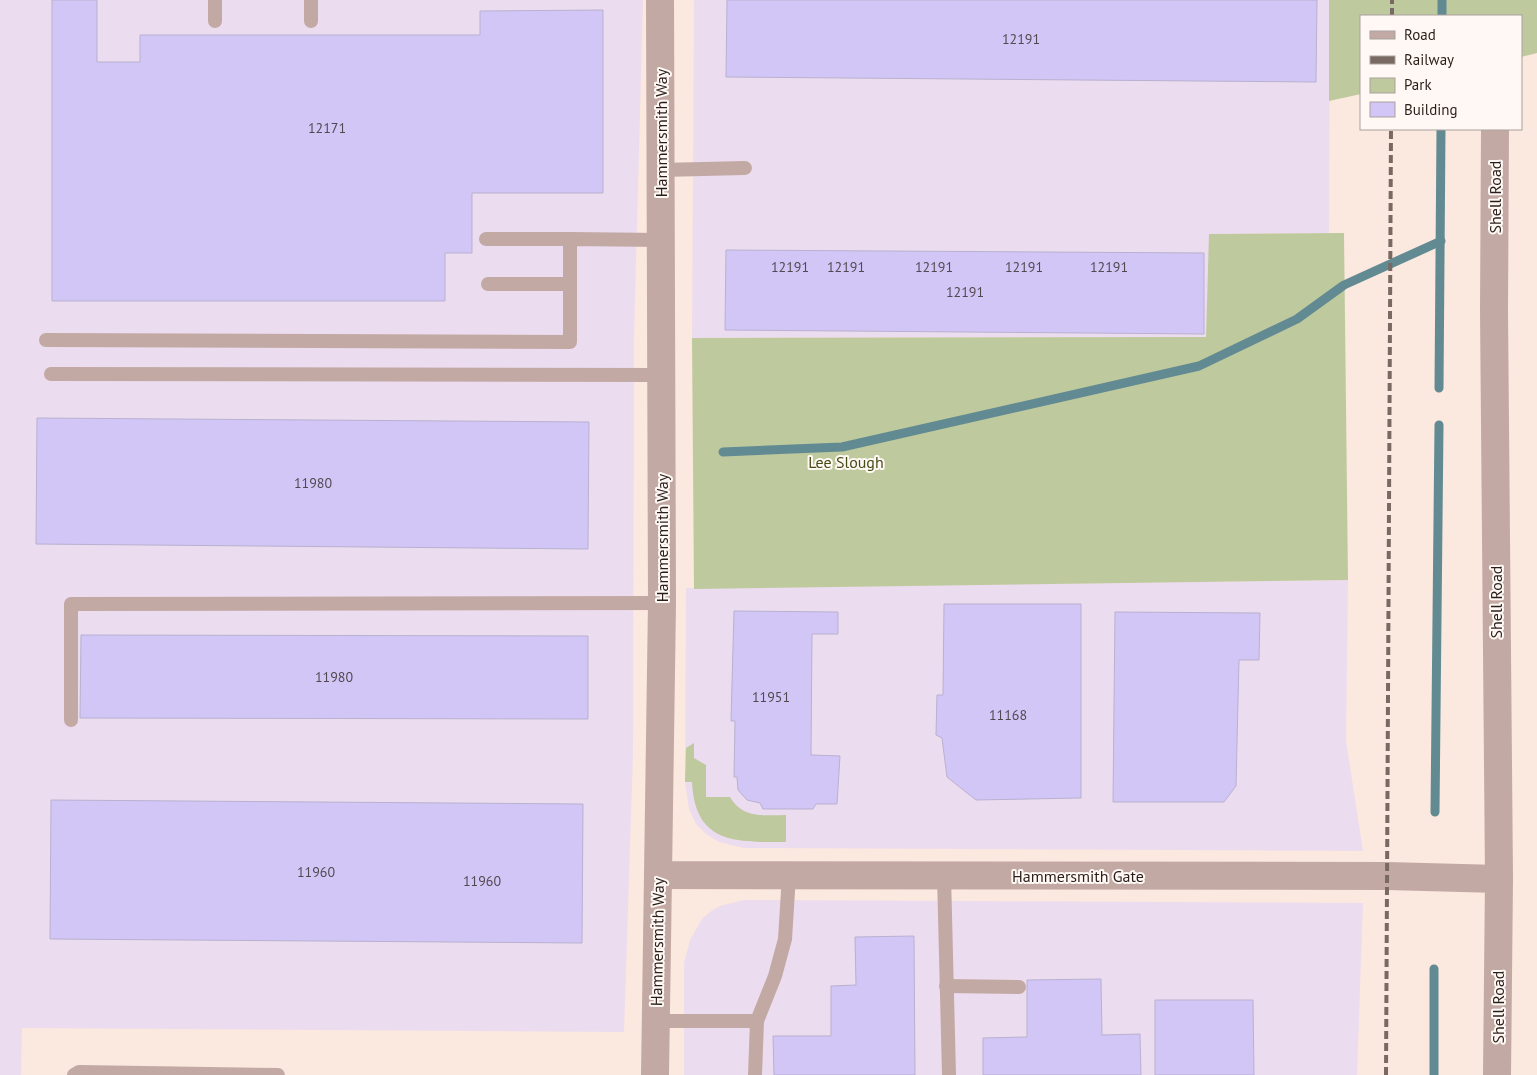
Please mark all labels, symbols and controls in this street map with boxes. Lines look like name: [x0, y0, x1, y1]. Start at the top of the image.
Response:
legend: [1360, 15, 1522, 130]
text: Road: [1404, 25, 1436, 44]
house number: 12191: [1002, 30, 1040, 48]
text: Railway: [1404, 50, 1454, 69]
street label: Hammersmith Way: [651, 68, 671, 197]
text: Park: [1404, 75, 1432, 94]
text: Building: [1404, 100, 1458, 119]
house number: 12171: [308, 119, 346, 137]
street label: Shell Road: [1485, 161, 1505, 233]
house number: 12191: [771, 258, 809, 276]
house number: 12191: [827, 258, 865, 276]
house number: 12191: [915, 258, 953, 276]
house number: 12191: [1005, 258, 1043, 276]
house number: 12191: [1090, 258, 1128, 276]
house number: 12191: [946, 283, 984, 301]
park label: Lee Slough: [808, 452, 884, 472]
street label: Hammersmith Way: [652, 473, 672, 602]
house number: 11980: [294, 474, 332, 492]
street label: Shell Road: [1486, 566, 1506, 638]
house number: 11980: [315, 668, 353, 686]
house number: 11951: [752, 688, 790, 706]
house number: 11168: [989, 706, 1027, 724]
house number: 11960: [297, 863, 335, 881]
street label: Hammersmith Gate: [1012, 866, 1144, 886]
house number: 11960: [463, 872, 501, 890]
street label: Hammersmith Way: [646, 877, 668, 1006]
street label: Shell Road: [1488, 971, 1508, 1043]

